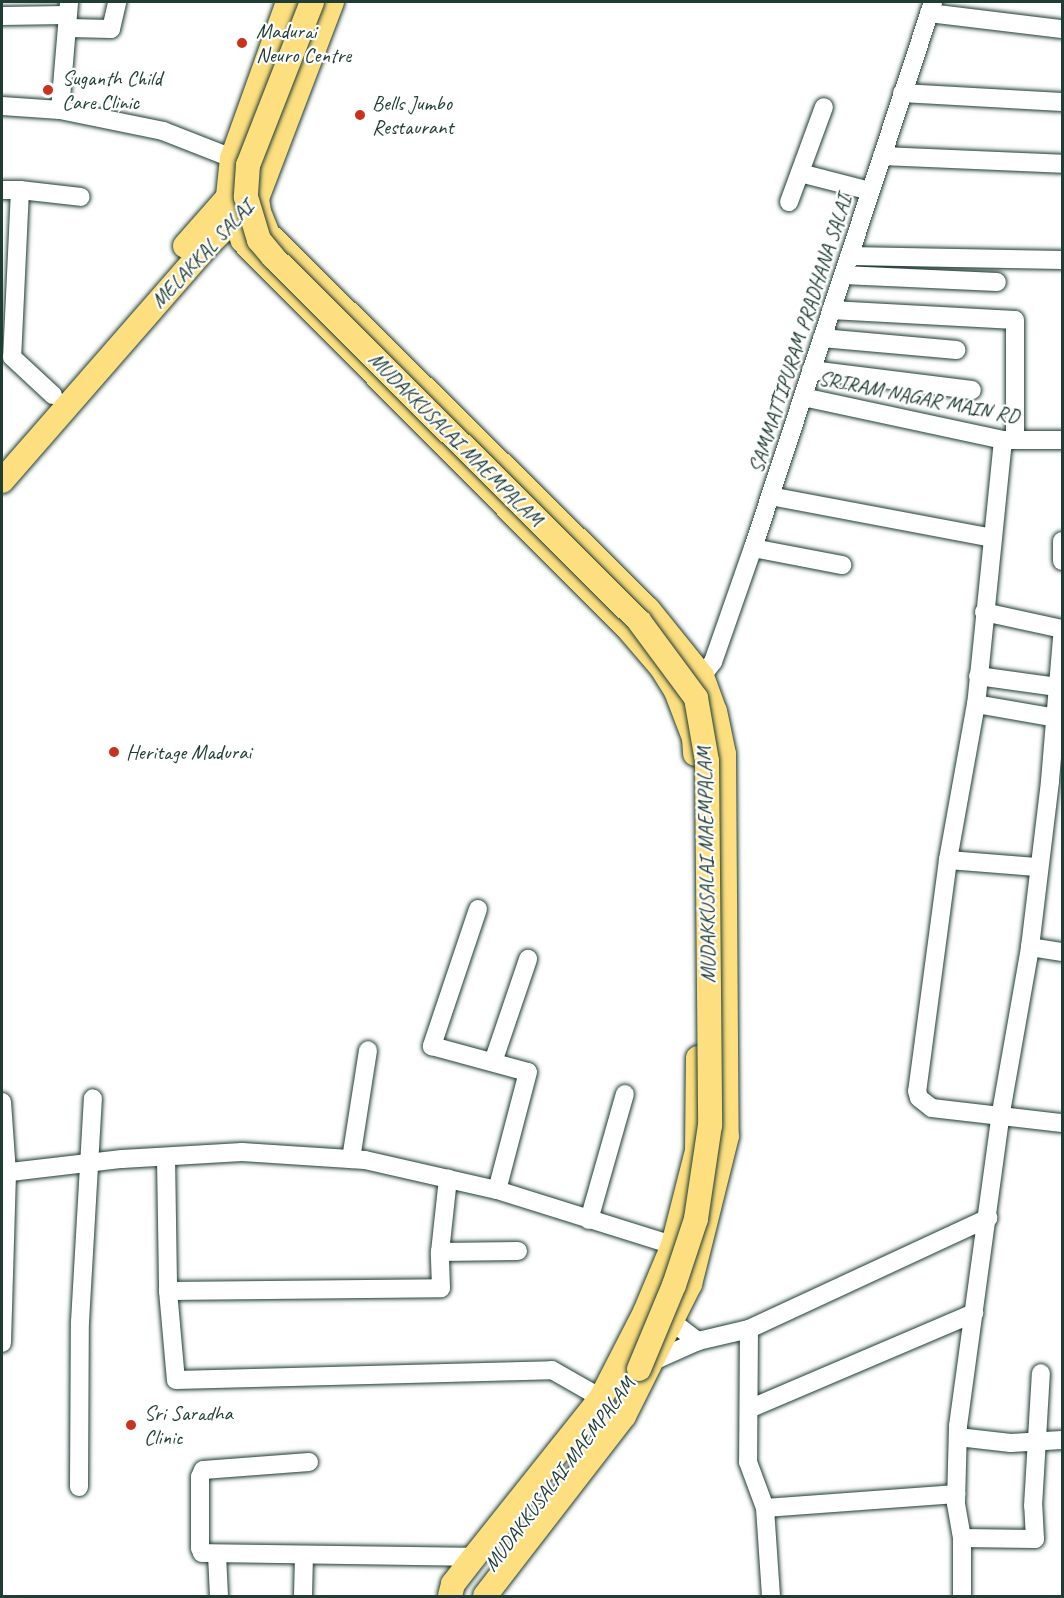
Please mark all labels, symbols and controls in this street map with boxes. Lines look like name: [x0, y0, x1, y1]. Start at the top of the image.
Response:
place label: Madurai Neuro Centre: [256, 18, 351, 68]
marker: Madurai Neuro Centre: [233, 34, 251, 52]
place label: Suganth Child Care Clinic: [62, 65, 162, 115]
marker: Suganth Child Care Clinic: [39, 81, 57, 99]
place label: Bells Jumbo Restaurant: [372, 90, 453, 140]
marker: Bells Jumbo Restaurant: [353, 108, 367, 122]
street label: SAMMATTIPURAM PRADHANA SALAI: [743, 192, 857, 476]
street label: MELAKKAL SALAI: [146, 195, 258, 313]
street label: MUDAKKUSALAI MAEMPALAM: [364, 347, 548, 531]
street label: SRIRAM NAGAR MAIN RD: [817, 365, 1021, 429]
place label: Heritage Madurai: [126, 739, 251, 765]
marker: Heritage Madurai: [107, 745, 121, 759]
street label: MUDAKKUSALAI MAEMPALAM: [691, 747, 721, 983]
street label: MUDAKKUSALAI MAEMPALAM: [478, 1372, 640, 1576]
place label: Sri Saradha Clinic: [144, 1400, 232, 1450]
marker: Sri Saradha Clinic: [122, 1416, 140, 1434]

